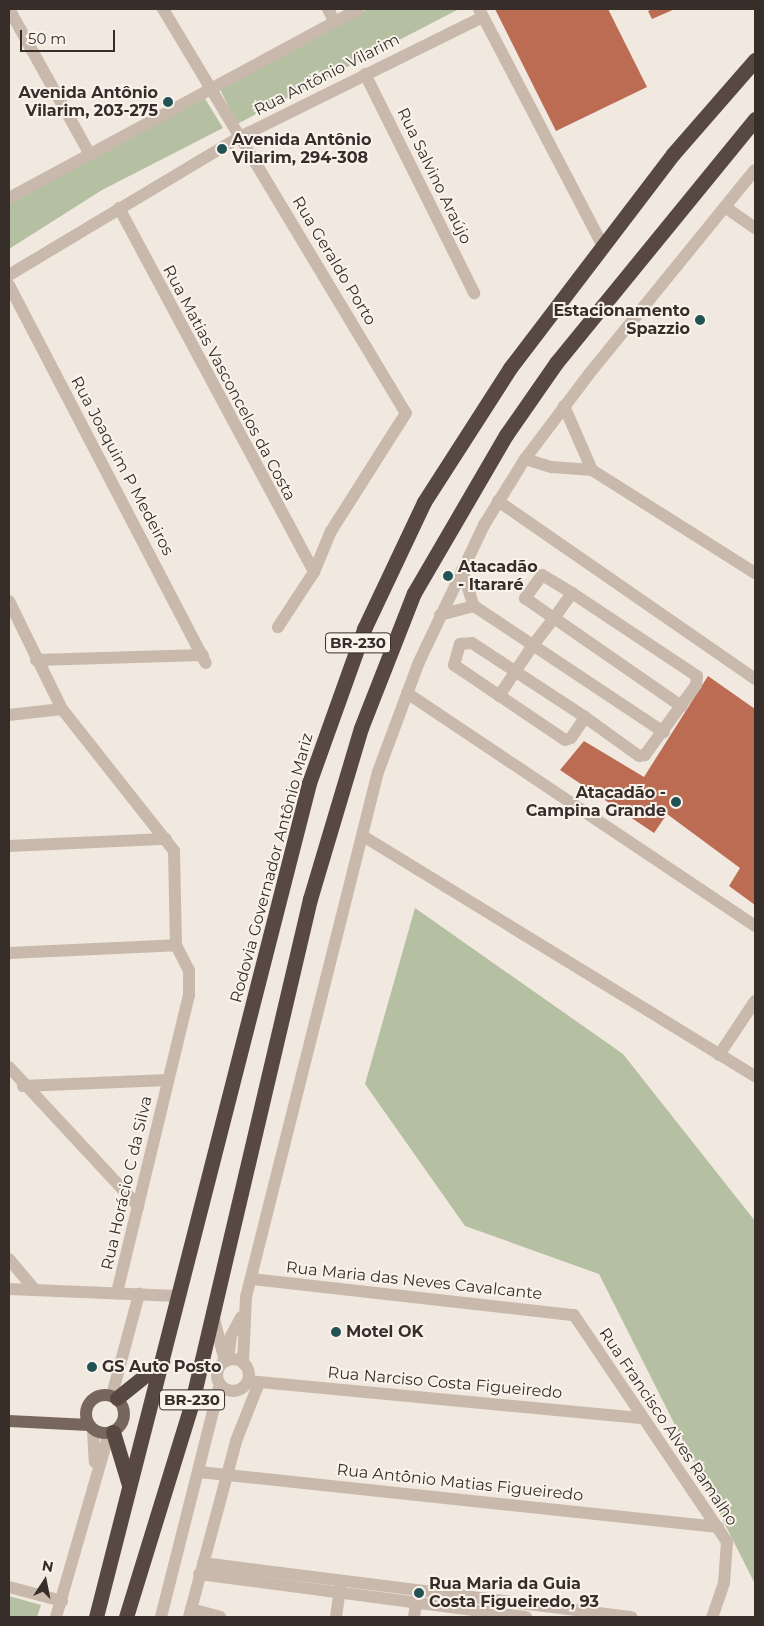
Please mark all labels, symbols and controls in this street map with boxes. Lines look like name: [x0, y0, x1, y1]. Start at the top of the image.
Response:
scale bar: [22, 20, 118, 52]
text: 50 m: [28, 29, 66, 48]
street label: Rua Antônio Vilarim: [251, 30, 403, 120]
place label: Avenida Antônio Vilarim, 203-275: [19, 83, 158, 121]
marker: Avenida Antônio Vilarim, 203-275: [162, 96, 174, 108]
street label: Rua Salvino Araújo: [393, 105, 475, 247]
place label: Avenida Antônio Vilarim, 294-308: [232, 130, 371, 168]
marker: Avenida Antônio Vilarim, 294-308: [216, 143, 228, 155]
street label: Rua Geraldo Porto: [288, 193, 380, 329]
street label: Rua Matias Vasconcelos da Costa: [159, 262, 299, 504]
place label: Estacionamento Spazzio: [553, 301, 690, 339]
marker: Estacionamento Spazzio: [694, 314, 706, 326]
street label: Rua Joaquim P Medeiros: [67, 373, 177, 559]
place label: Atacadão - Itararé: [458, 557, 538, 595]
marker: Atacadão - Itararé: [442, 570, 454, 582]
road number: BR-230: [324, 630, 392, 656]
street label: Rodovia Governador Antônio Mariz: [227, 731, 317, 1005]
place label: Atacadão - Campina Grande: [526, 783, 666, 821]
marker: Atacadão - Campina Grande: [670, 796, 682, 808]
street label: Rua Horácio C da Silva: [98, 1094, 156, 1272]
street label: Rua Maria das Neves Cavalcante: [285, 1258, 543, 1304]
place label: Motel OK: [346, 1322, 423, 1342]
street label: Rua Francisco Alves Ramalho: [595, 1324, 741, 1530]
marker: Motel OK: [330, 1326, 342, 1338]
place label: GS Auto Posto: [102, 1357, 222, 1377]
marker: GS Auto Posto: [86, 1361, 98, 1373]
street label: Rua Narciso Costa Figueiredo: [327, 1363, 563, 1403]
road number: BR-230: [158, 1388, 226, 1412]
street label: Rua Antônio Matias Figueiredo: [336, 1461, 584, 1505]
north arrow: [20, 1556, 70, 1606]
text: N: [41, 1556, 55, 1576]
place label: Rua Maria da Guia Costa Figueiredo, 93: [429, 1574, 599, 1612]
marker: Rua Maria da Guia Costa Figueiredo, 93: [413, 1587, 425, 1599]

